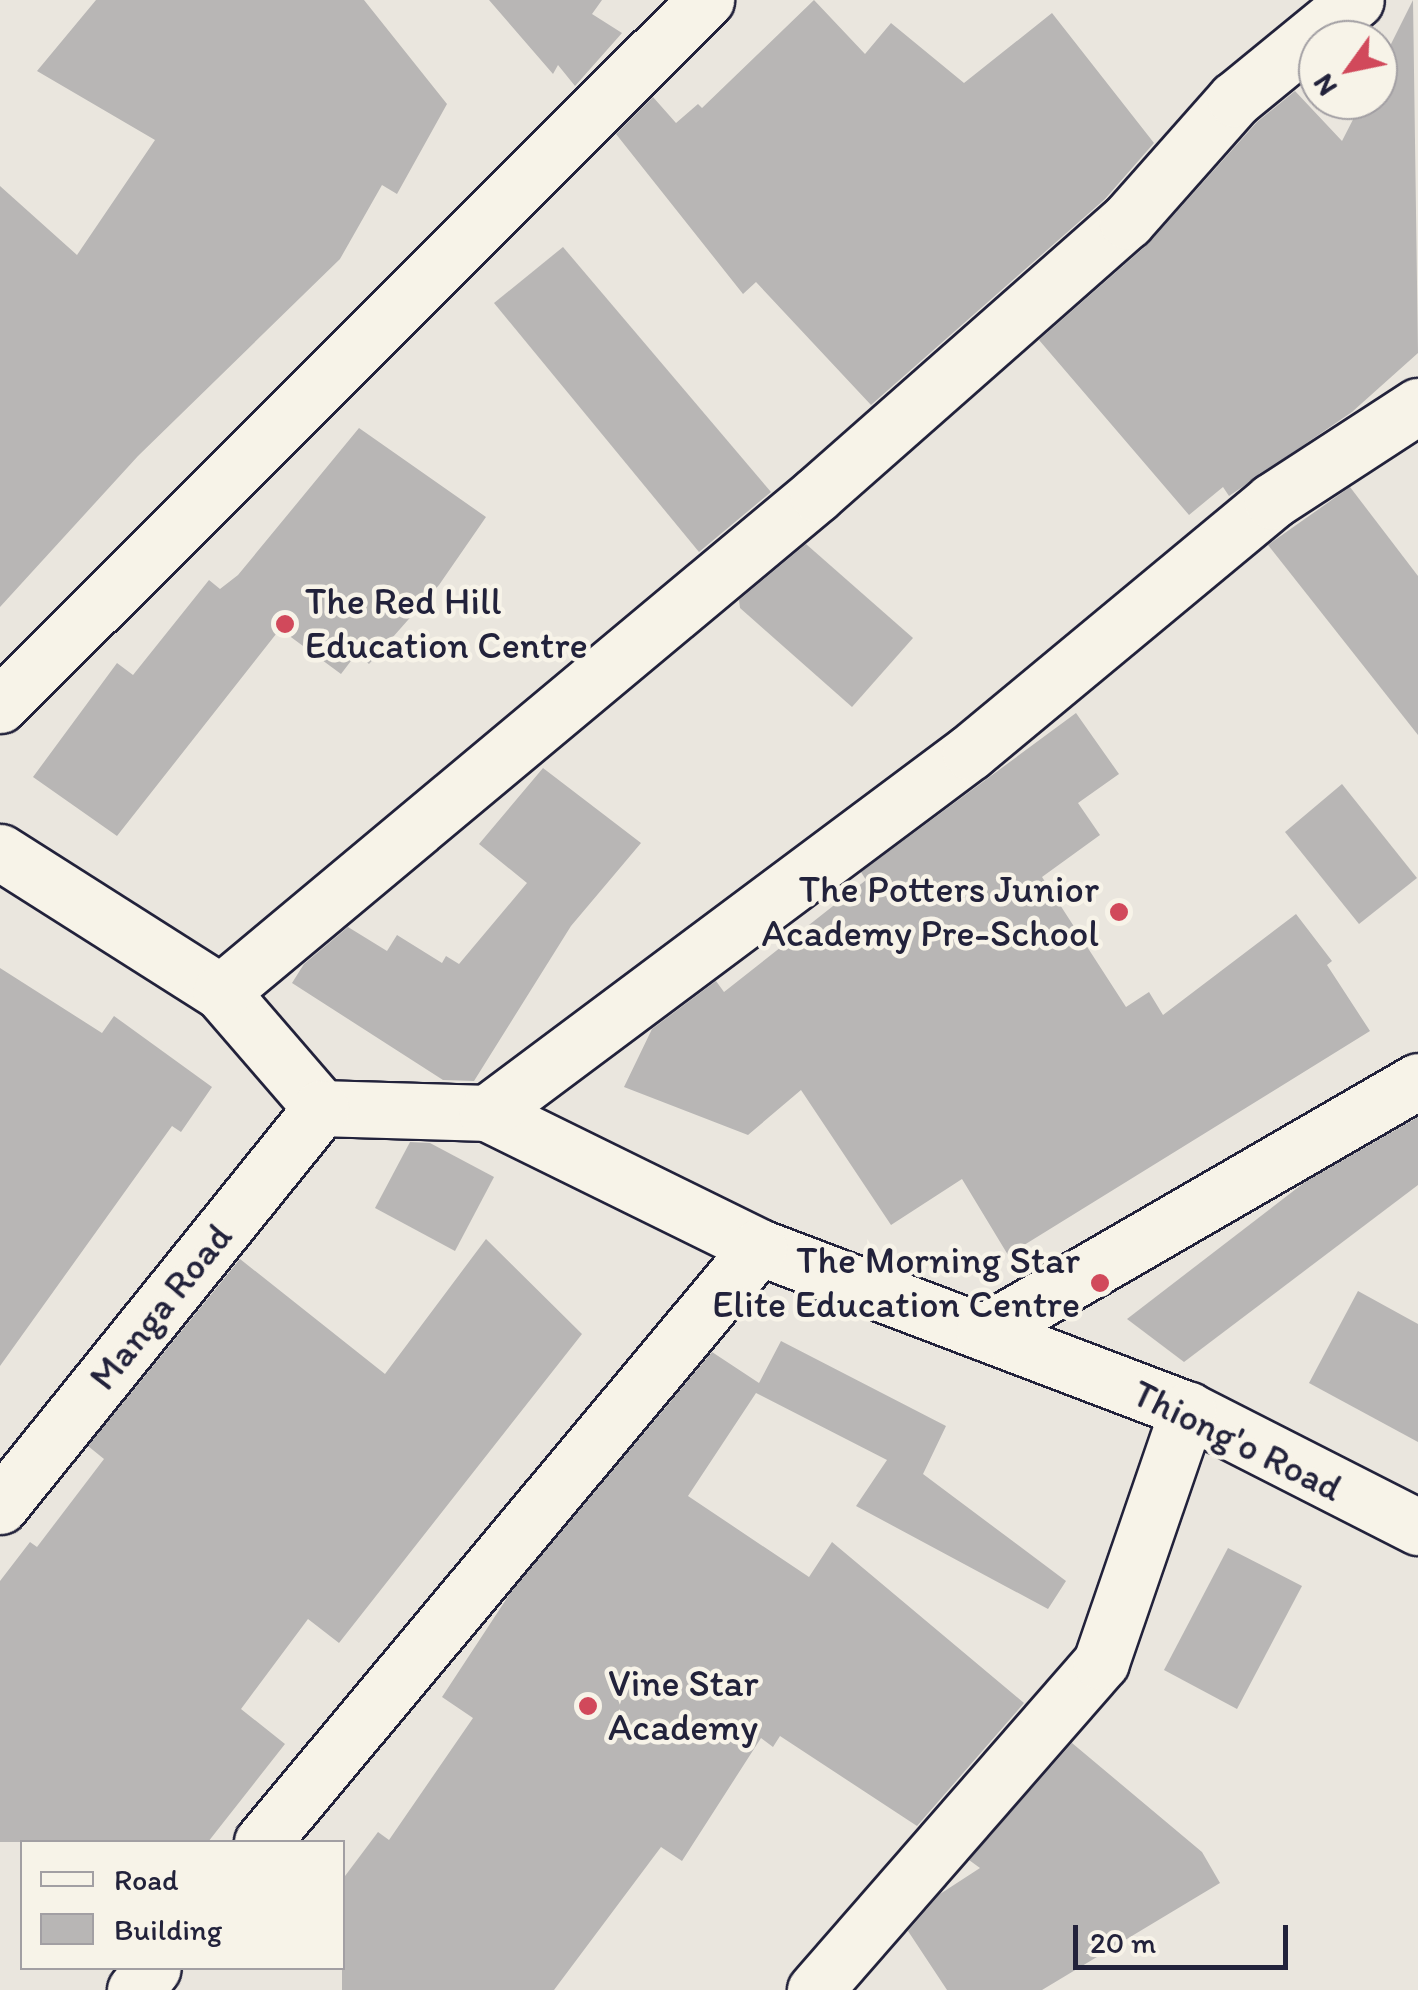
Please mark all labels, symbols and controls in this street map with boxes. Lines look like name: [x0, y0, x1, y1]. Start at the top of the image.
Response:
north arrow: [1298, 20, 1398, 120]
text: N: [1305, 68, 1344, 102]
place label: The Red Hill Education Centre: [305, 579, 589, 668]
marker: The Red Hill Education Centre: [274, 613, 296, 635]
place label: The Potters Junior Academy Pre-School: [762, 867, 1099, 956]
marker: The Potters Junior Academy Pre-School: [1108, 901, 1130, 923]
street label: Manga Road: [80, 1215, 242, 1399]
place label: The Morning Star Elite Education Centre: [714, 1238, 1080, 1328]
marker: The Morning Star Elite Education Centre: [1089, 1272, 1111, 1294]
street label: Thiong'o Road: [1125, 1371, 1349, 1511]
place label: Vine Star Academy: [608, 1661, 758, 1750]
marker: Vine Star Academy: [577, 1695, 599, 1717]
legend: [20, 1840, 345, 1970]
text: Road: [114, 1861, 179, 1898]
scale bar: [1078, 1905, 1293, 1967]
text: Building: [114, 1911, 222, 1948]
text: 20 m: [1090, 1924, 1156, 1961]

